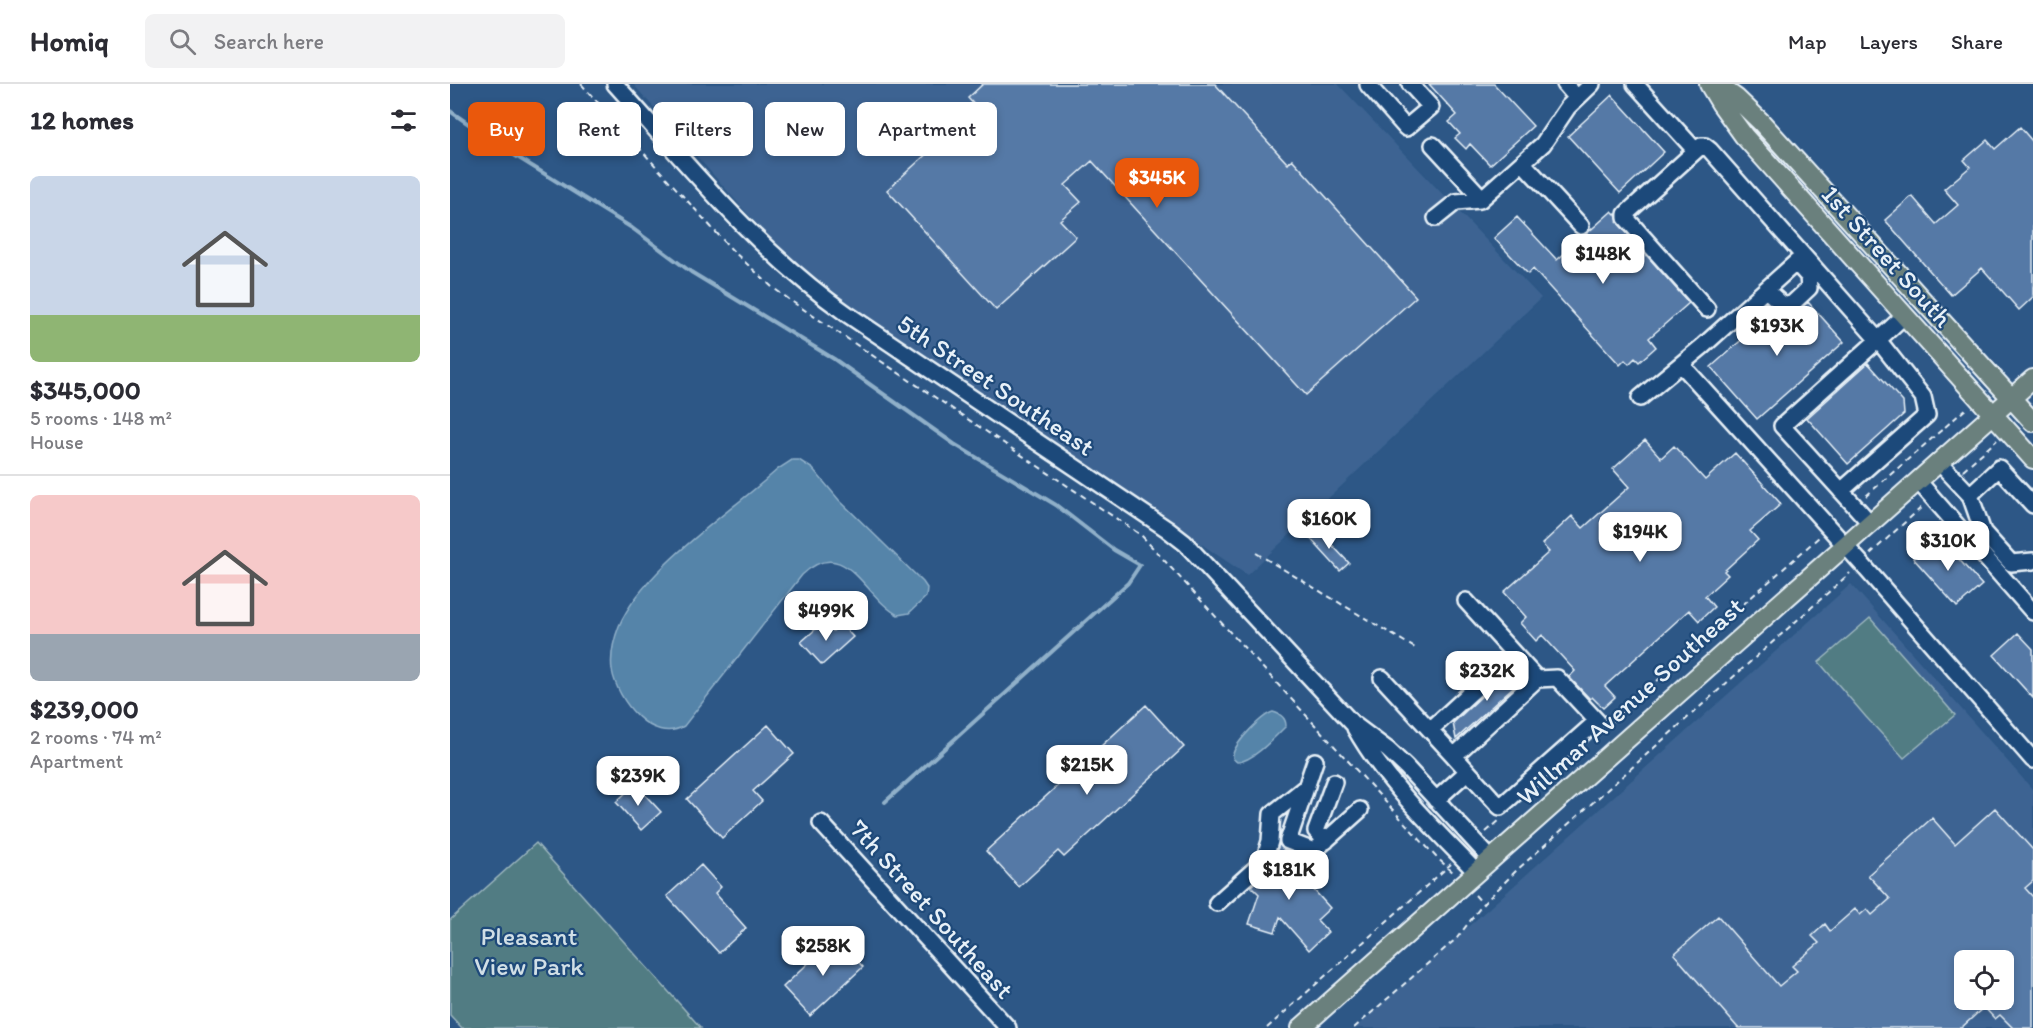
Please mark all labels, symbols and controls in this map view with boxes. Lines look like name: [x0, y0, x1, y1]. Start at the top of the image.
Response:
search box: [145, 14, 565, 68]
text: Homiq: [30, 24, 109, 58]
icon: search: [166, 25, 199, 58]
text: Search here: [214, 28, 324, 55]
text: Map: [1788, 29, 1827, 54]
text: Layers: [1860, 29, 1918, 54]
text: Share: [1951, 29, 2003, 54]
chip: Buy: [468, 102, 545, 156]
chip: Rent: [557, 102, 641, 156]
chip: Filters: [653, 102, 753, 156]
chip: New: [765, 102, 845, 156]
chip: Apartment: [857, 102, 997, 156]
text: 12 homes: [30, 104, 134, 136]
icon: filters: [387, 104, 420, 137]
pin: $345K: [1115, 158, 1199, 209]
text: $345K: [1129, 165, 1185, 189]
street label: 1st Street South: [1815, 178, 1959, 334]
icon: home: [171, 215, 279, 323]
pin: $148K: [1561, 234, 1645, 285]
text: $148K: [1575, 241, 1631, 265]
pin: $193K: [1735, 306, 1819, 357]
street label: 5th Street Southeast: [891, 307, 1101, 463]
text: $193K: [1750, 313, 1804, 337]
text: $345,000: [30, 374, 141, 406]
text: 5 rooms · 148 m²: [30, 406, 172, 430]
text: House: [30, 430, 84, 454]
pin: $160K: [1287, 499, 1371, 550]
text: $160K: [1301, 506, 1357, 530]
pin: $194K: [1598, 512, 1682, 563]
text: $194K: [1613, 519, 1667, 543]
pin: $310K: [1906, 521, 1990, 572]
text: $310K: [1920, 528, 1976, 552]
icon: home: [171, 534, 279, 642]
street label: Willmar Avenue Southeast: [1509, 590, 1751, 812]
pin: $499K: [784, 591, 868, 642]
text: $499K: [798, 598, 854, 622]
pin: $232K: [1445, 651, 1529, 702]
text: $232K: [1460, 658, 1514, 682]
text: $239,000: [30, 693, 139, 725]
text: 2 rooms · 74 m²: [30, 725, 162, 749]
pin: $215K: [1045, 745, 1129, 796]
text: Apartment: [30, 749, 123, 773]
text: $215K: [1060, 752, 1114, 776]
pin: $239K: [596, 756, 680, 807]
text: $239K: [611, 763, 665, 787]
street label: 7th Street Southeast: [843, 813, 1021, 1005]
pin: $181K: [1247, 850, 1331, 901]
text: $181K: [1263, 857, 1315, 881]
park label: Pleasant View Park: [474, 920, 584, 982]
pin: $258K: [781, 926, 865, 977]
text: $258K: [796, 933, 850, 957]
map controls: [1954, 950, 2014, 1010]
button: locate: [1954, 950, 2014, 1010]

